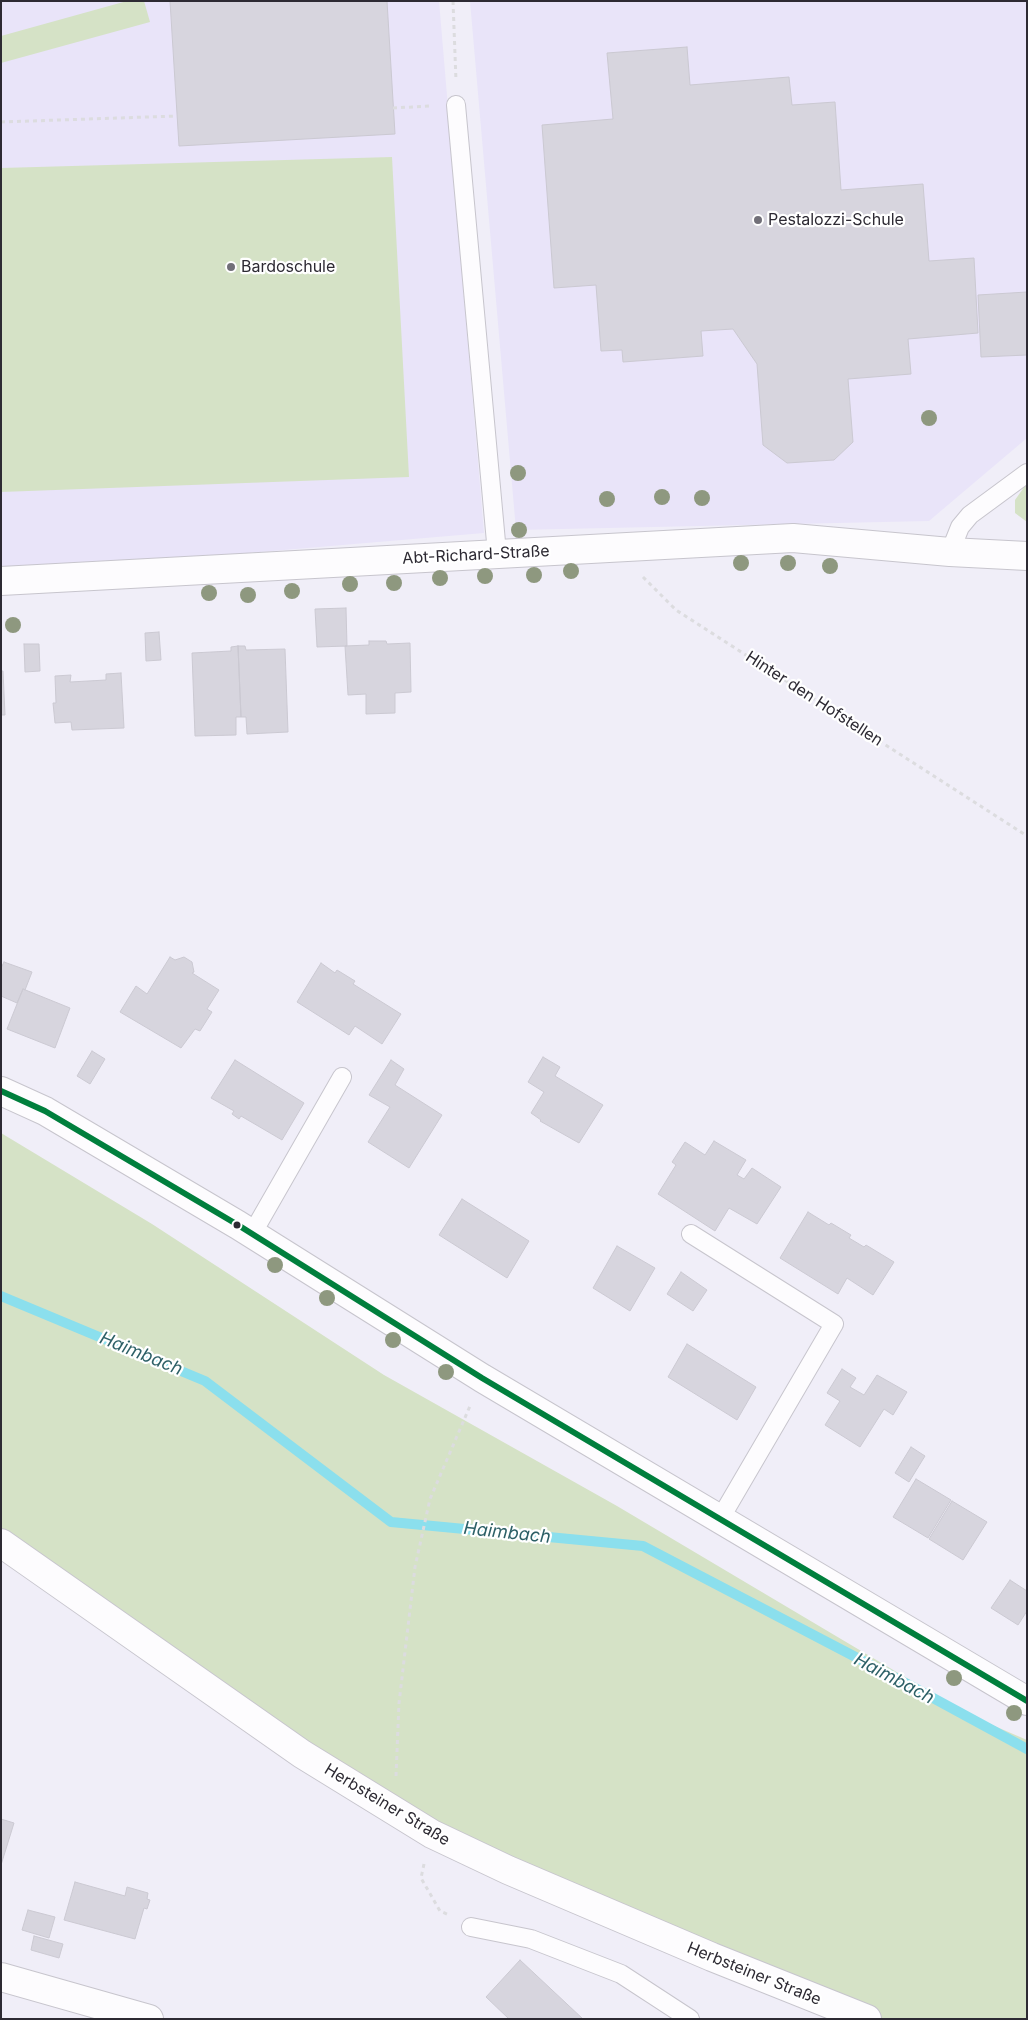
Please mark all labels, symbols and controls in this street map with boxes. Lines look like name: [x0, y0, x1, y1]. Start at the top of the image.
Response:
place label: Pestalozzi-Schule: [768, 210, 904, 230]
marker: Pestalozzi-Schule: [752, 214, 764, 226]
place label: Bardoschule: [241, 257, 335, 277]
marker: Bardoschule: [225, 261, 237, 273]
street label: Abt-Richard-Straße: [402, 542, 550, 568]
street label: Hinter den Hofstellen: [742, 647, 886, 751]
unlabelled marker: [232, 1220, 242, 1230]
water label: Haimbach: [96, 1328, 186, 1380]
water label: Haimbach: [462, 1518, 552, 1548]
water label: Haimbach: [850, 1649, 938, 1709]
street label: Herbsteiner Straße: [321, 1760, 453, 1850]
street label: Herbsteiner Straße: [684, 1938, 824, 2010]

